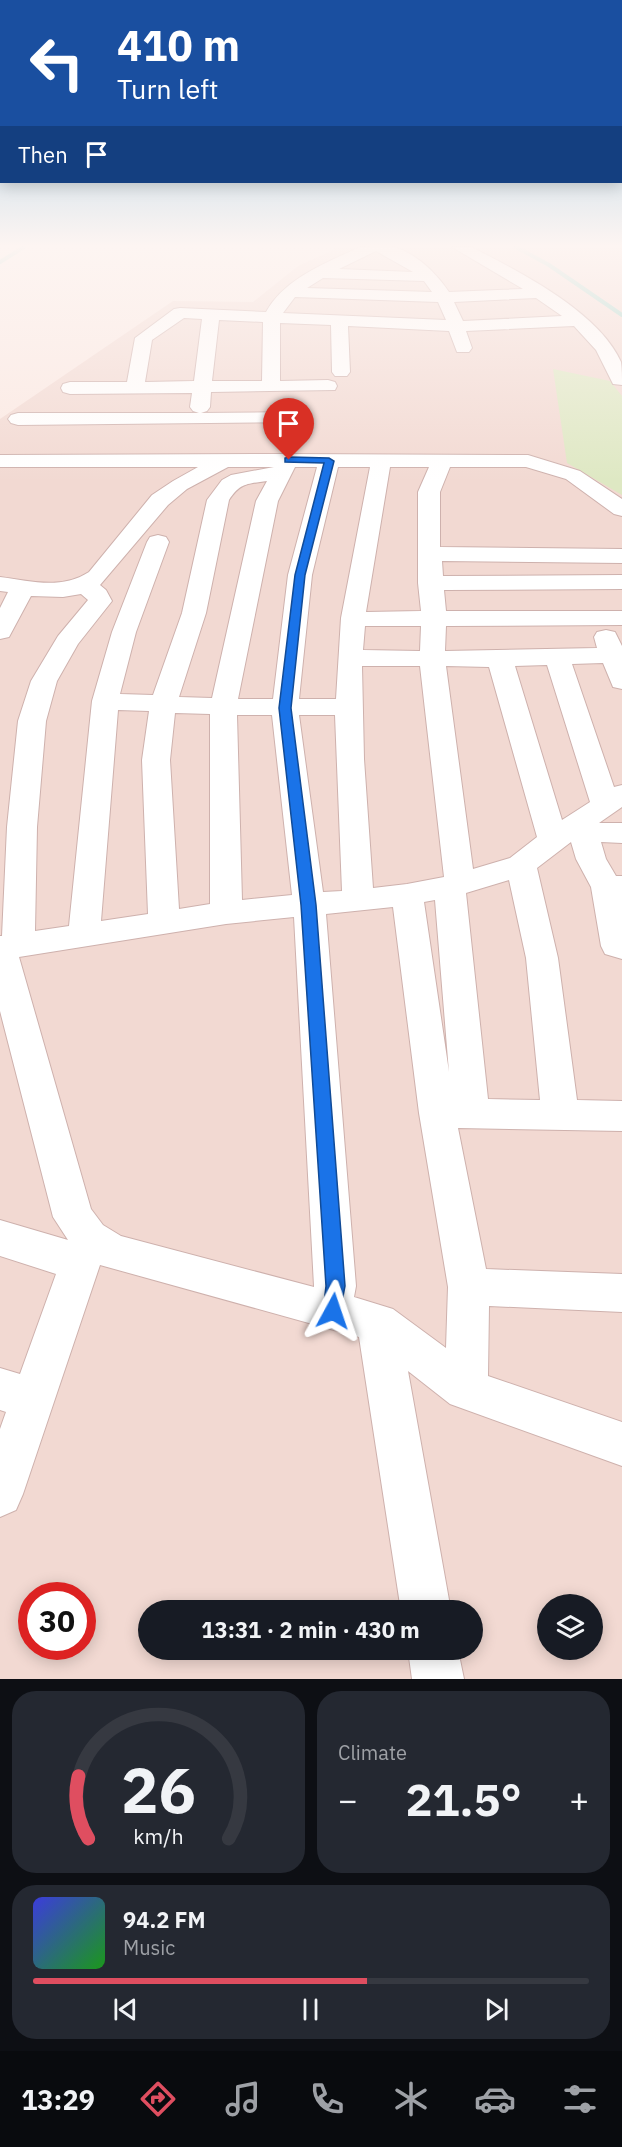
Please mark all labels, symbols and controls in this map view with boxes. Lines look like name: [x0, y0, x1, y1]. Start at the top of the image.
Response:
text: 410 m: [117, 18, 240, 73]
icon: left: [18, 24, 96, 102]
text: Turn left: [117, 71, 218, 106]
icon: arrive: [80, 138, 113, 171]
text: Then: [18, 140, 68, 169]
pin: [263, 398, 314, 460]
icon: arrive: [272, 407, 305, 440]
position arrow: [301, 1279, 365, 1343]
speed limit sign: 30: [18, 1582, 96, 1660]
map controls: [537, 1594, 603, 1660]
button: layers: [537, 1594, 603, 1660]
text: 13:31 · 2 min · 430 m: [201, 1615, 420, 1644]
text: Climate: [338, 1739, 407, 1766]
text: 26: [121, 1749, 196, 1830]
text: 21.5°: [405, 1770, 522, 1828]
text: −: [338, 1778, 358, 1821]
text: +: [569, 1778, 589, 1821]
text: km/h: [133, 1822, 184, 1850]
text: 94.2 FM: [123, 1905, 206, 1934]
text: Music: [123, 1934, 175, 1961]
icon: previous: [109, 1993, 142, 2026]
icon: pause: [294, 1993, 327, 2026]
icon: next: [480, 1993, 513, 2026]
icon: directions: [137, 2078, 179, 2120]
icon: music: [222, 2078, 264, 2120]
icon: phone: [306, 2078, 348, 2120]
icon: climate: [390, 2078, 432, 2120]
icon: car: [474, 2078, 516, 2120]
icon: filters: [559, 2078, 601, 2120]
text: 13:29: [21, 2082, 95, 2117]

